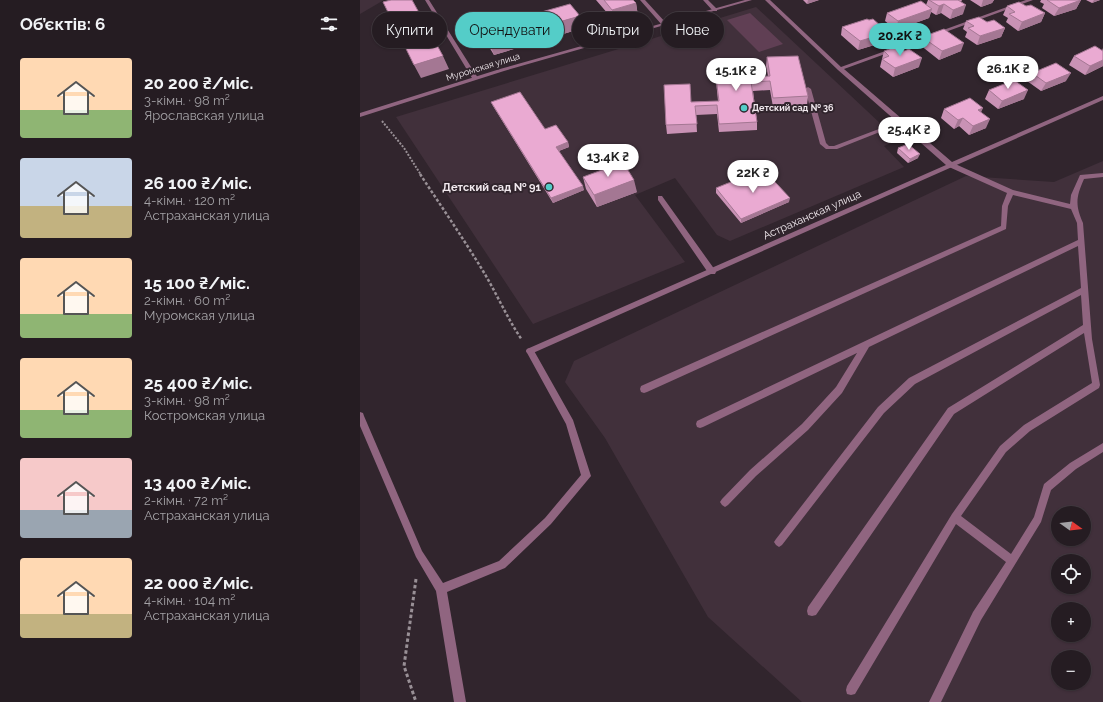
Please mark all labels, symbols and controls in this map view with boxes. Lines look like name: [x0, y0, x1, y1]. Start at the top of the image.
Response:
chip: Купити: [372, 12, 447, 48]
chip: Орендувати: [455, 12, 564, 48]
chip: Фільтри: [572, 12, 653, 48]
chip: Нове: [661, 12, 724, 48]
icon: filters: [318, 13, 340, 35]
text: Об’єктів: 6: [20, 14, 105, 34]
pin: 20.2K ₴: [863, 23, 937, 57]
text: 20.2K ₴: [878, 28, 922, 43]
street label: Муромская улица: [445, 51, 521, 83]
pin: 26.1K ₴: [971, 56, 1045, 90]
pin: 15.1K ₴: [699, 58, 773, 92]
text: 26.1K ₴: [986, 61, 1030, 76]
text: 15.1K ₴: [715, 63, 757, 78]
text: 20 200 ₴/міс.: [144, 73, 253, 93]
icon: home: [52, 74, 100, 122]
text: 3-кімн. · 98 m²: [144, 93, 230, 108]
marker: Детский сад № 36: [739, 103, 749, 113]
place label: Детский сад № 36: [752, 103, 834, 113]
text: Ярославская улица: [144, 108, 264, 123]
pin: 25.4K ₴: [872, 117, 946, 151]
text: 25.4K ₴: [887, 122, 931, 137]
pin: 13.4K ₴: [571, 144, 645, 178]
text: 13.4K ₴: [587, 149, 629, 164]
pin: 22K ₴: [725, 160, 781, 194]
text: 22K ₴: [736, 165, 770, 180]
text: 26 100 ₴/міс.: [144, 173, 252, 193]
icon: home: [52, 174, 100, 222]
place label: Детский сад № 91: [442, 181, 542, 194]
marker: Детский сад № 91: [544, 182, 554, 192]
street label: Астраханская улица: [761, 187, 863, 243]
text: 4-кімн. · 120 m²: [144, 193, 235, 208]
text: Астраханская улица: [144, 208, 270, 223]
text: 15 100 ₴/міс.: [144, 273, 250, 293]
icon: home: [52, 274, 100, 322]
text: 2-кімн. · 60 m²: [144, 293, 230, 308]
text: Муромская улица: [144, 308, 255, 323]
text: 25 400 ₴/міс.: [144, 373, 252, 393]
icon: home: [52, 374, 100, 422]
text: 3-кімн. · 98 m²: [144, 393, 230, 408]
text: Костромская улица: [144, 408, 265, 423]
text: 13 400 ₴/міс.: [144, 473, 251, 493]
icon: home: [52, 474, 100, 522]
text: 2-кімн. · 72 m²: [144, 493, 228, 508]
north arrow: [1051, 506, 1091, 546]
map controls: [1051, 506, 1091, 690]
text: Астраханская улица: [144, 508, 270, 523]
button: locate: [1051, 554, 1091, 594]
text: 22 000 ₴/міс.: [144, 573, 253, 593]
icon: home: [52, 574, 100, 622]
text: 4-кімн. · 104 m²: [144, 593, 235, 608]
button: +: [1051, 602, 1091, 642]
text: Астраханская улица: [144, 608, 270, 623]
button: −: [1051, 650, 1091, 690]

